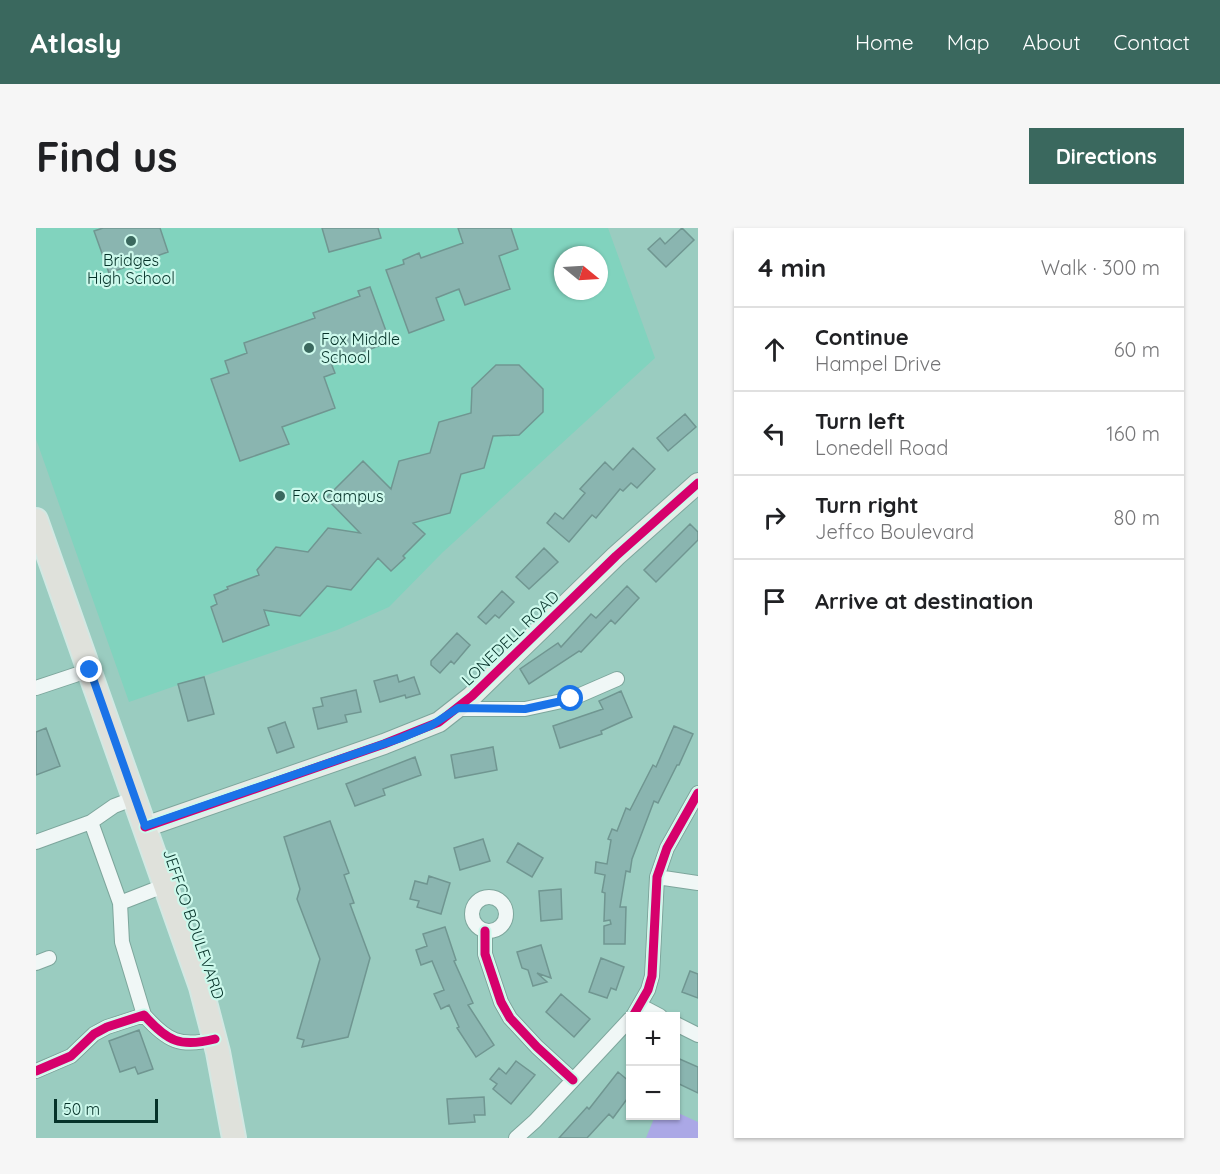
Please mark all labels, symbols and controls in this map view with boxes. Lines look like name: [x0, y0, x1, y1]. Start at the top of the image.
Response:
text: Atlasly: [30, 25, 121, 60]
text: Home: [855, 29, 914, 55]
text: Map: [947, 29, 990, 55]
text: About: [1023, 29, 1081, 55]
text: Contact: [1114, 29, 1190, 55]
button: Directions: [1029, 128, 1184, 184]
text: Find us: [36, 130, 178, 183]
marker: Bridges High School: [124, 234, 138, 248]
north arrow: [554, 246, 608, 300]
place label: Bridges High School: [87, 250, 175, 288]
text: 4 min: [758, 251, 826, 284]
text: Walk · 300 m: [1041, 255, 1160, 280]
text: Continue: [815, 323, 909, 351]
place label: Fox Middle School: [321, 329, 400, 367]
icon: ahead: [758, 333, 791, 366]
text: 60 m: [1114, 337, 1160, 362]
marker: Fox Middle School: [302, 341, 316, 355]
text: Hampel Drive: [815, 351, 941, 376]
text: Turn left: [815, 407, 905, 435]
icon: left: [758, 417, 791, 450]
text: 160 m: [1106, 421, 1160, 446]
text: Lonedell Road: [815, 435, 948, 460]
place label: Fox Campus: [292, 486, 383, 506]
marker: Fox Campus: [273, 489, 287, 503]
text: Turn right: [815, 491, 919, 519]
icon: right: [758, 501, 791, 534]
text: 80 m: [1114, 505, 1160, 530]
text: Jeffco Boulevard: [815, 519, 974, 544]
icon: arrive: [758, 585, 791, 618]
street label: LONEDELL ROAD: [457, 586, 563, 690]
text: Arrive at destination: [815, 587, 1033, 615]
route end: [76, 656, 102, 682]
route start: [557, 685, 583, 711]
street label: JEFFCO BOULEVARD: [159, 846, 229, 1002]
map controls: [626, 1012, 680, 1120]
button: +: [626, 1012, 680, 1066]
button: −: [626, 1066, 680, 1120]
scale bar: [54, 1096, 158, 1124]
text: 50 m: [63, 1099, 100, 1119]

